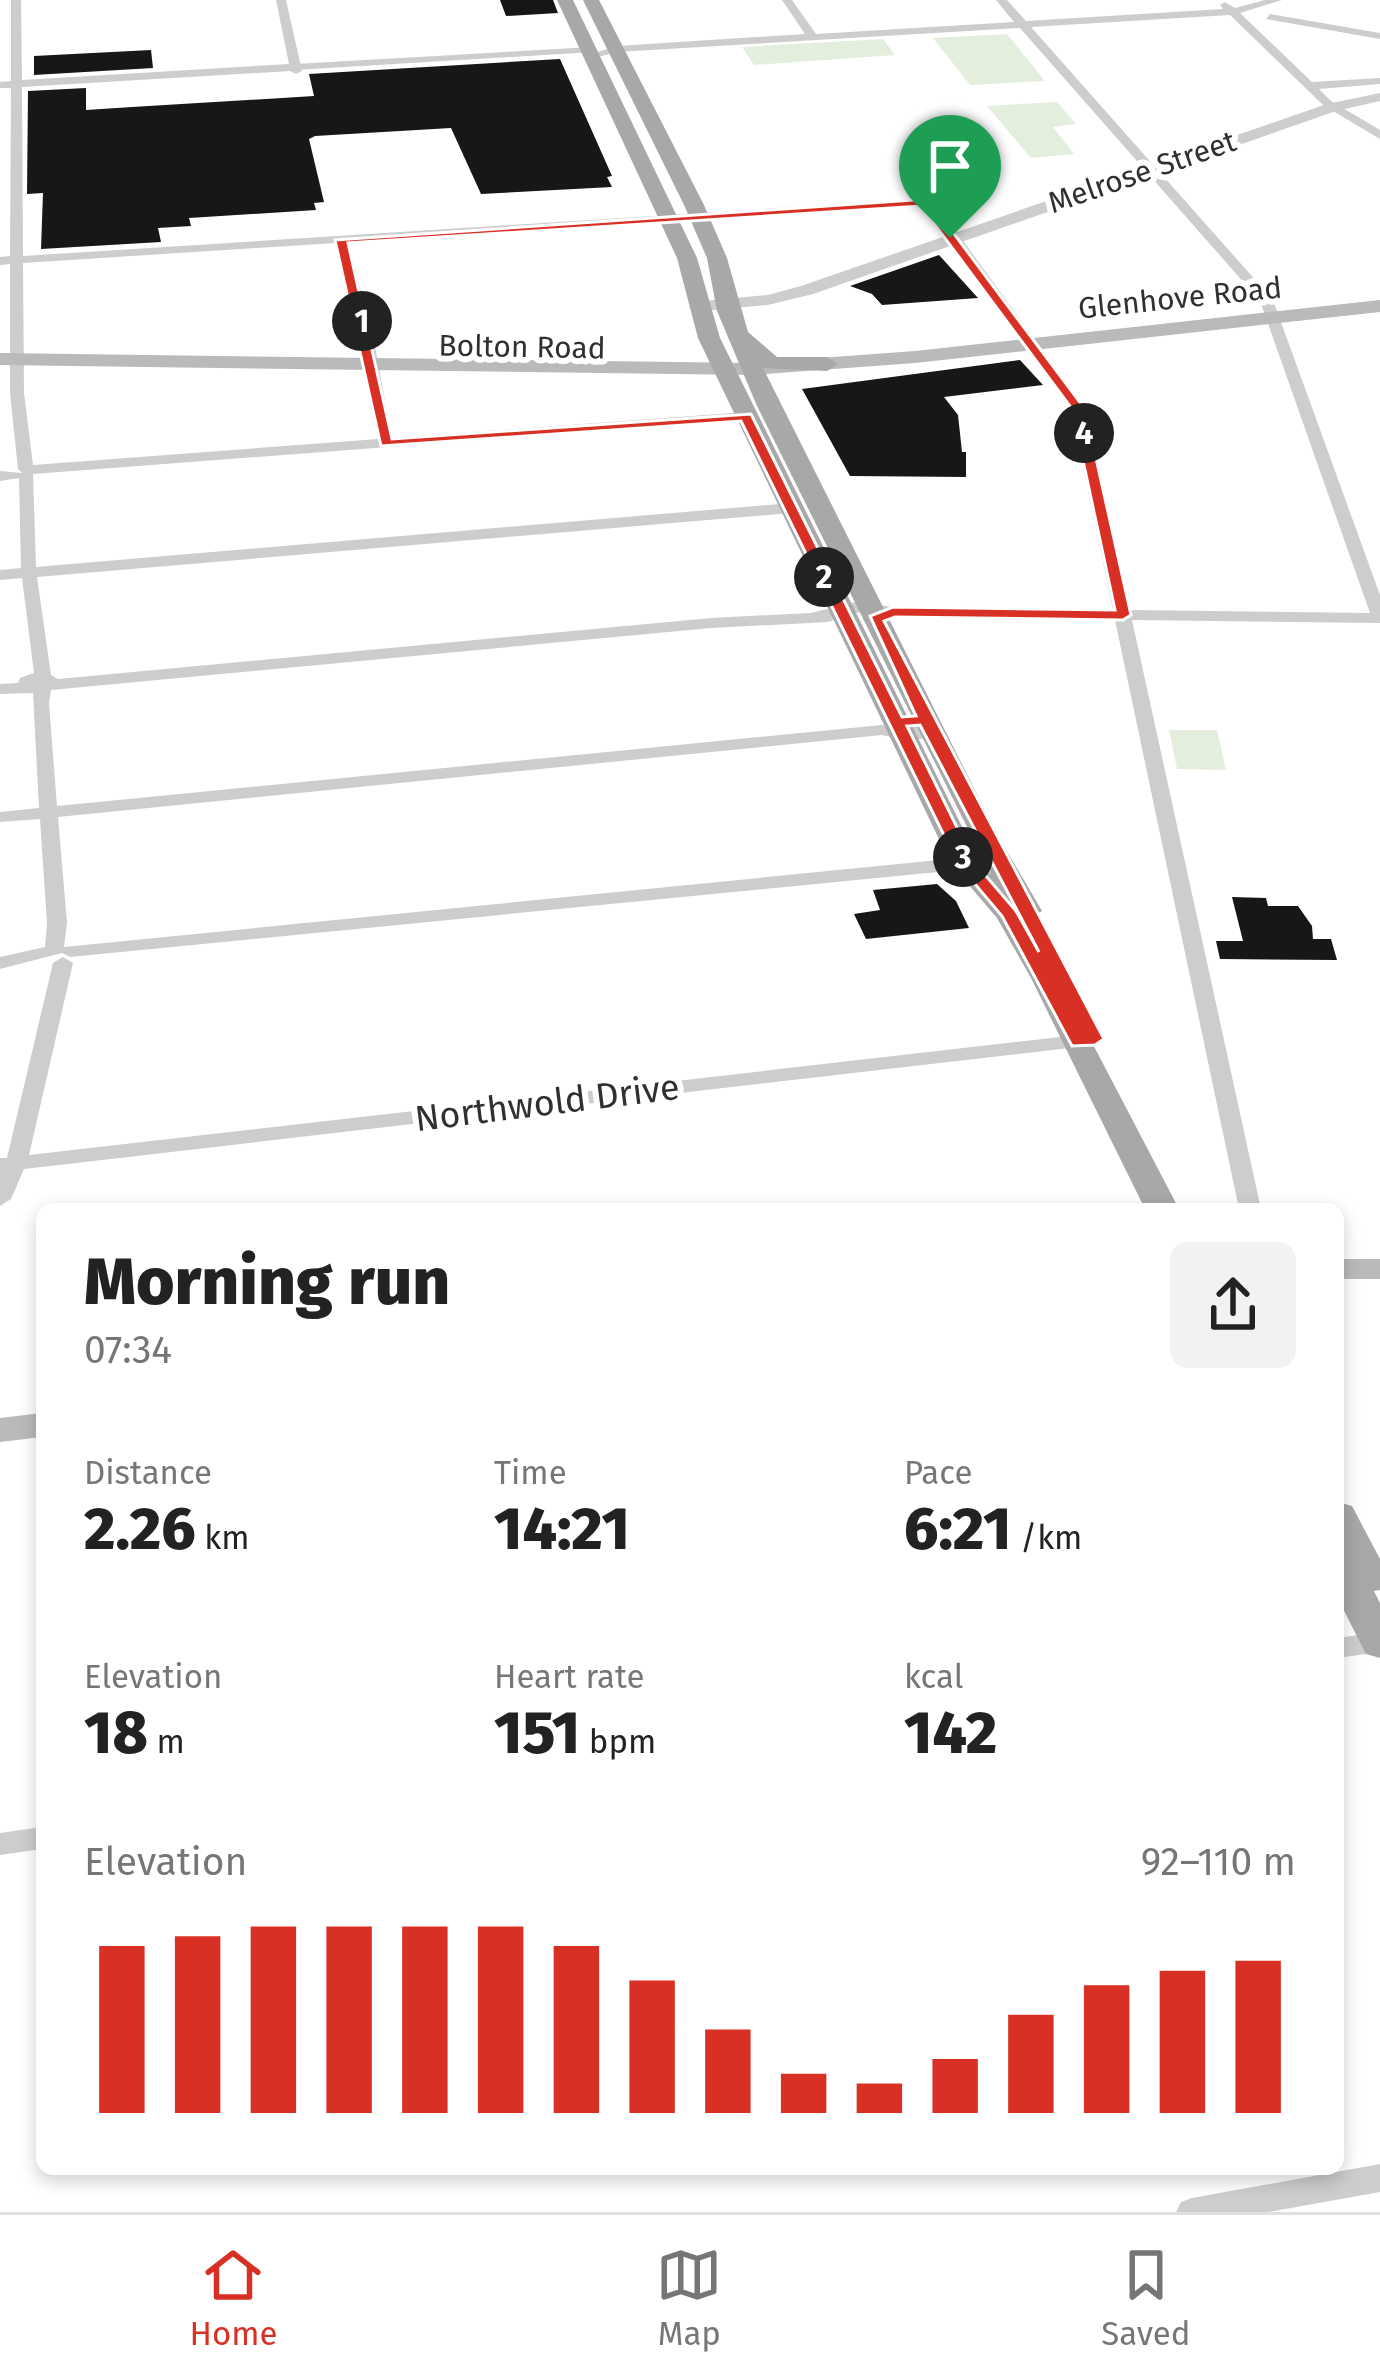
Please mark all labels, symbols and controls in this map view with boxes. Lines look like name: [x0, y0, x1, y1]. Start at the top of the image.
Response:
pin: [899, 115, 1001, 238]
street label: Melrose Street: [1043, 123, 1241, 221]
icon: arrive: [917, 133, 983, 199]
street label: Glenhove Road: [1076, 269, 1284, 327]
pin: 1: [332, 291, 392, 351]
text: 1: [354, 301, 370, 341]
street label: Bolton Road: [438, 328, 606, 366]
pin: 4: [1054, 403, 1114, 463]
text: 4: [1075, 413, 1093, 453]
pin: 2: [794, 547, 854, 607]
text: 2: [815, 557, 833, 597]
pin: 3: [933, 827, 993, 887]
text: 3: [954, 837, 972, 877]
street label: Northwold Drive: [412, 1065, 682, 1141]
text: Morning run: [84, 1242, 450, 1321]
button: share: [1170, 1242, 1296, 1368]
text: 07:34: [84, 1327, 172, 1373]
text: Distance: [84, 1453, 212, 1493]
text: Time: [494, 1453, 567, 1493]
text: Pace: [904, 1453, 972, 1493]
text: 2.26: [84, 1493, 196, 1565]
text: 14:21: [494, 1493, 630, 1565]
text: 6:21: [904, 1493, 1011, 1565]
text: km: [196, 1518, 249, 1558]
text: /km: [1011, 1518, 1082, 1558]
text: Elevation: [84, 1657, 222, 1697]
text: Heart rate: [494, 1657, 644, 1697]
text: kcal: [904, 1657, 963, 1697]
text: 18: [84, 1697, 148, 1769]
text: 151: [494, 1697, 580, 1769]
text: 142: [904, 1697, 997, 1769]
text: m: [148, 1722, 185, 1762]
text: bpm: [580, 1722, 656, 1762]
text: Elevation: [84, 1839, 247, 1885]
text: 92–110 m: [1141, 1839, 1296, 1885]
tab: Home: [189, 2242, 277, 2354]
tab: Map: [656, 2242, 722, 2354]
tab: Saved: [1101, 2242, 1191, 2354]

